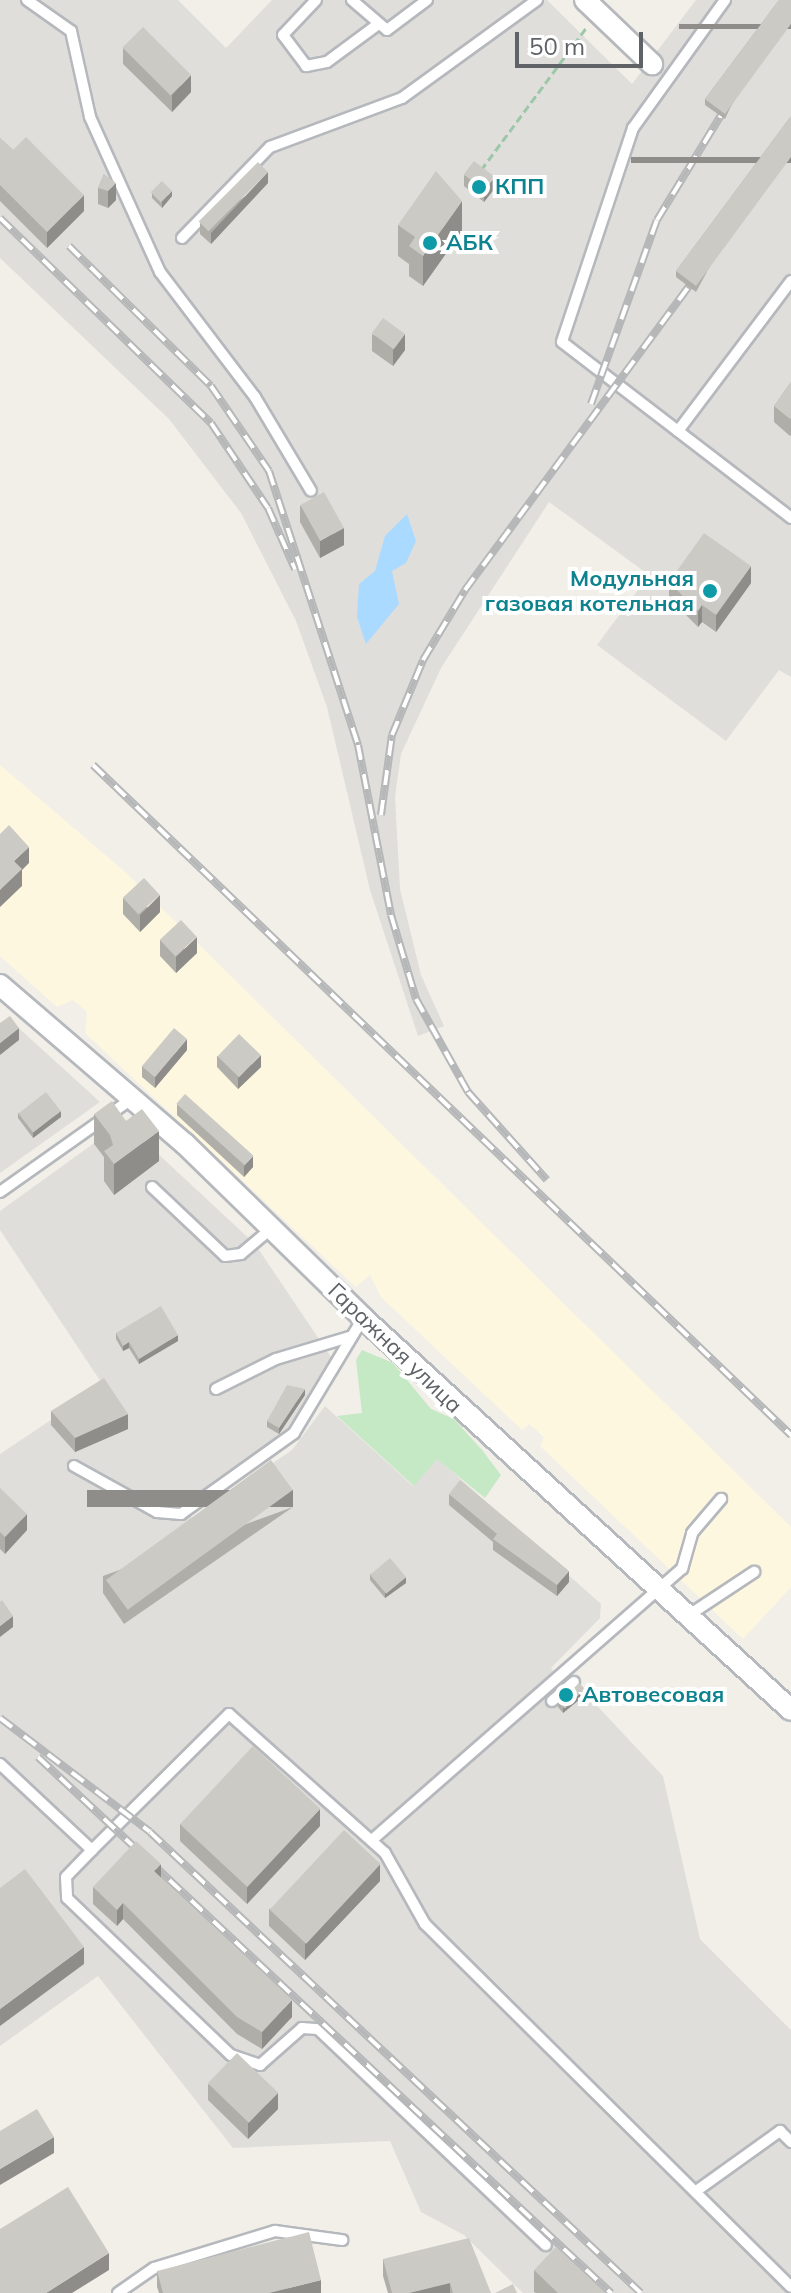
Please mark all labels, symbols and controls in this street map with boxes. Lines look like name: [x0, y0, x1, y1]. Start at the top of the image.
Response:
scale bar: [519, 16, 647, 66]
text: 50 m: [529, 31, 585, 61]
place label: КПП: [495, 174, 544, 200]
marker: КПП: [470, 178, 488, 196]
place label: АБК: [446, 230, 493, 256]
marker: АБК: [421, 234, 439, 252]
place label: Модульная газовая котельная: [485, 565, 694, 616]
marker: Модульная газовая котельная: [701, 582, 719, 600]
street label: Гаражная улица: [323, 1277, 467, 1419]
place label: Автовесовая: [582, 1682, 724, 1708]
marker: Автовесовая: [557, 1686, 575, 1704]

